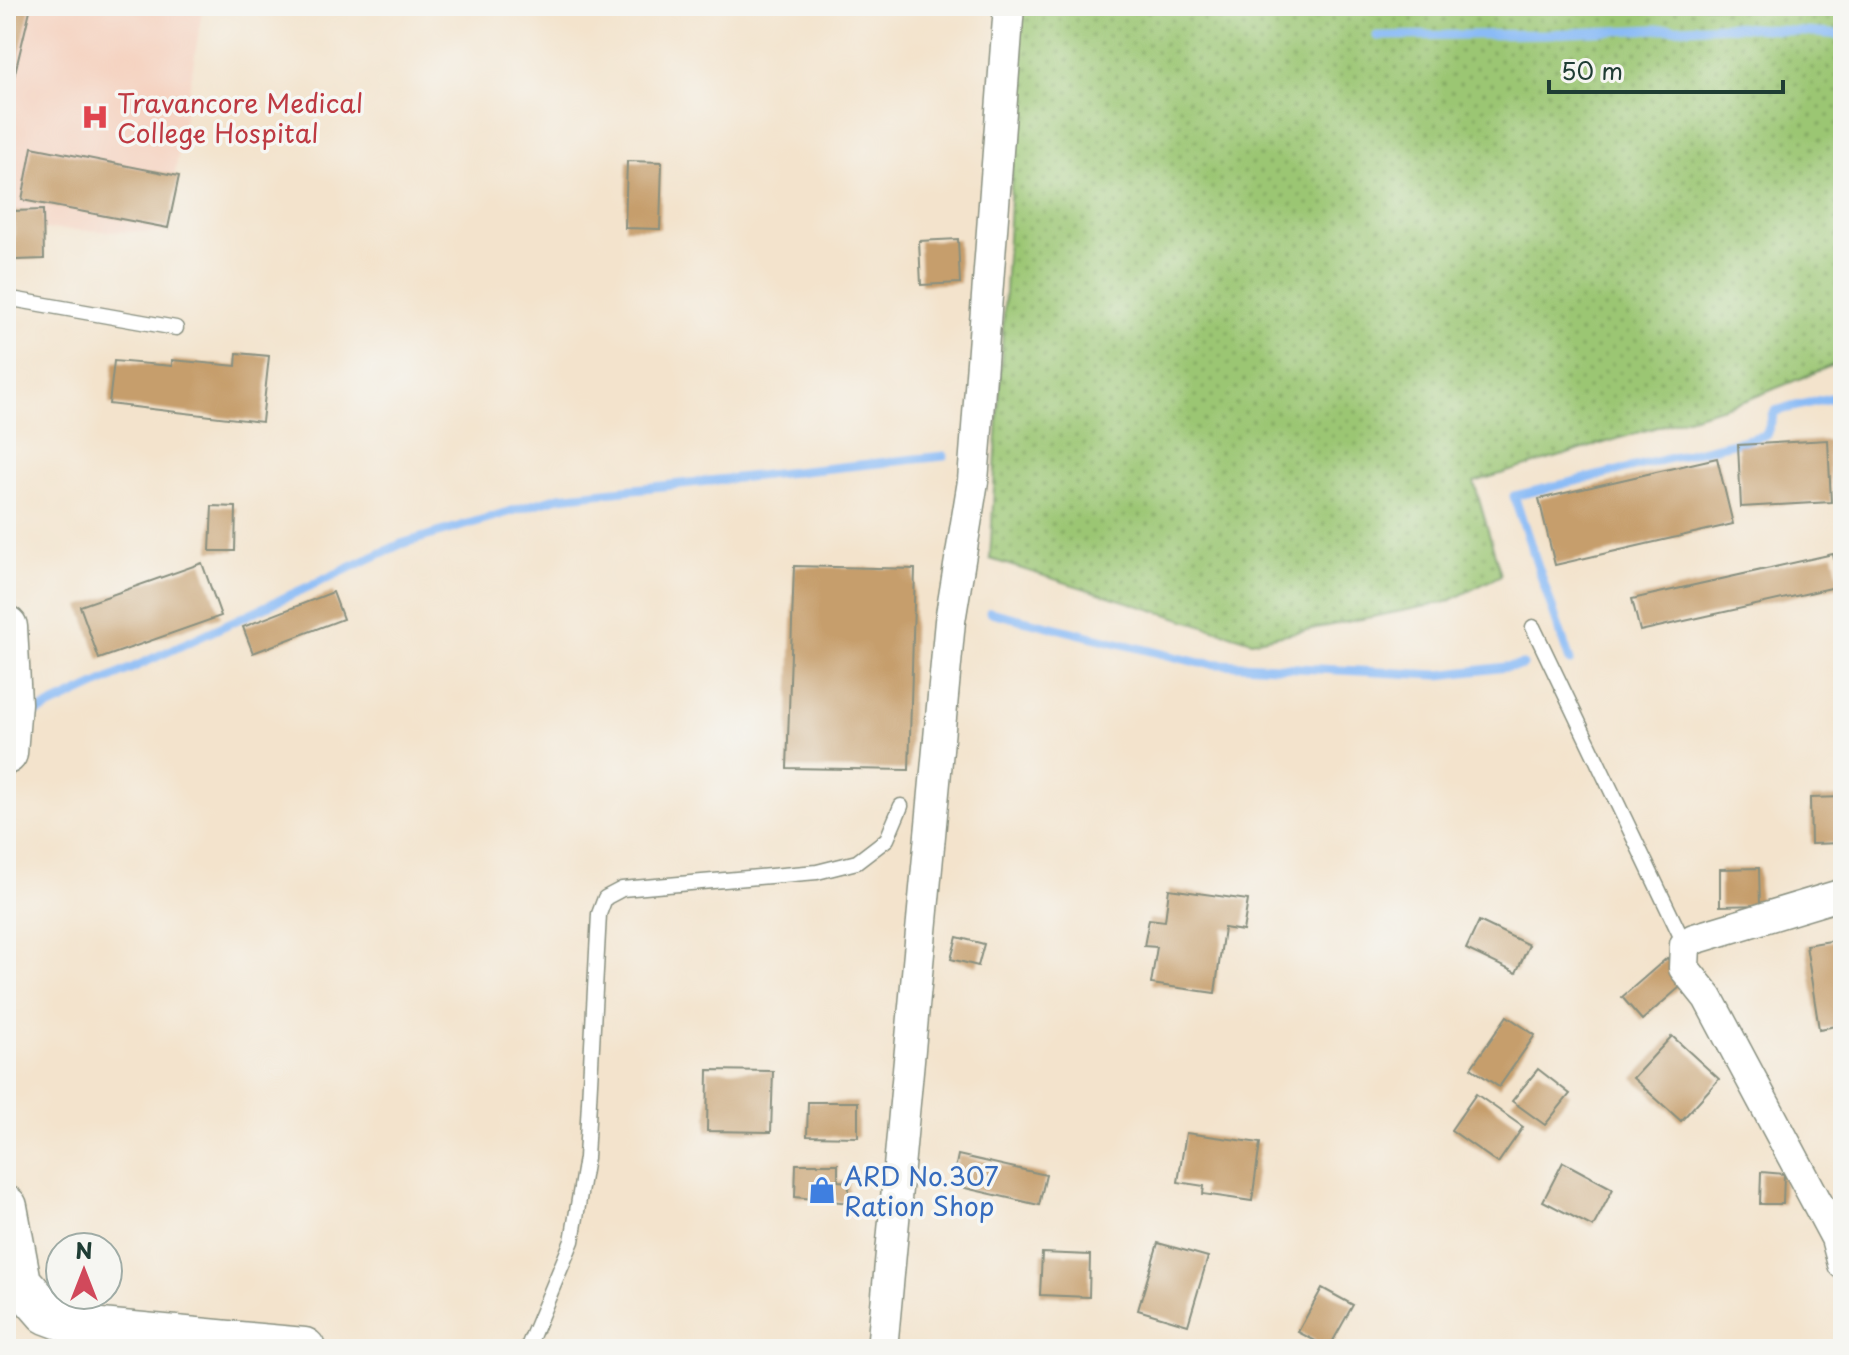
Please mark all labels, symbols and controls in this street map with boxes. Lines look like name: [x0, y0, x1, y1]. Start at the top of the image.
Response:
scale bar: [1549, 44, 1783, 94]
text: 50 m: [1561, 52, 1623, 88]
place label: Travancore Medical College Hospital: [117, 83, 363, 152]
hospital icon: Travancore Medical College Hospital: [80, 102, 110, 132]
place label: ARD No.307 Ration Shop: [844, 1156, 999, 1225]
shop icon: ARD No.307 Ration Shop: [807, 1175, 837, 1205]
north arrow: [44, 1231, 124, 1311]
text: N: [75, 1233, 93, 1266]

